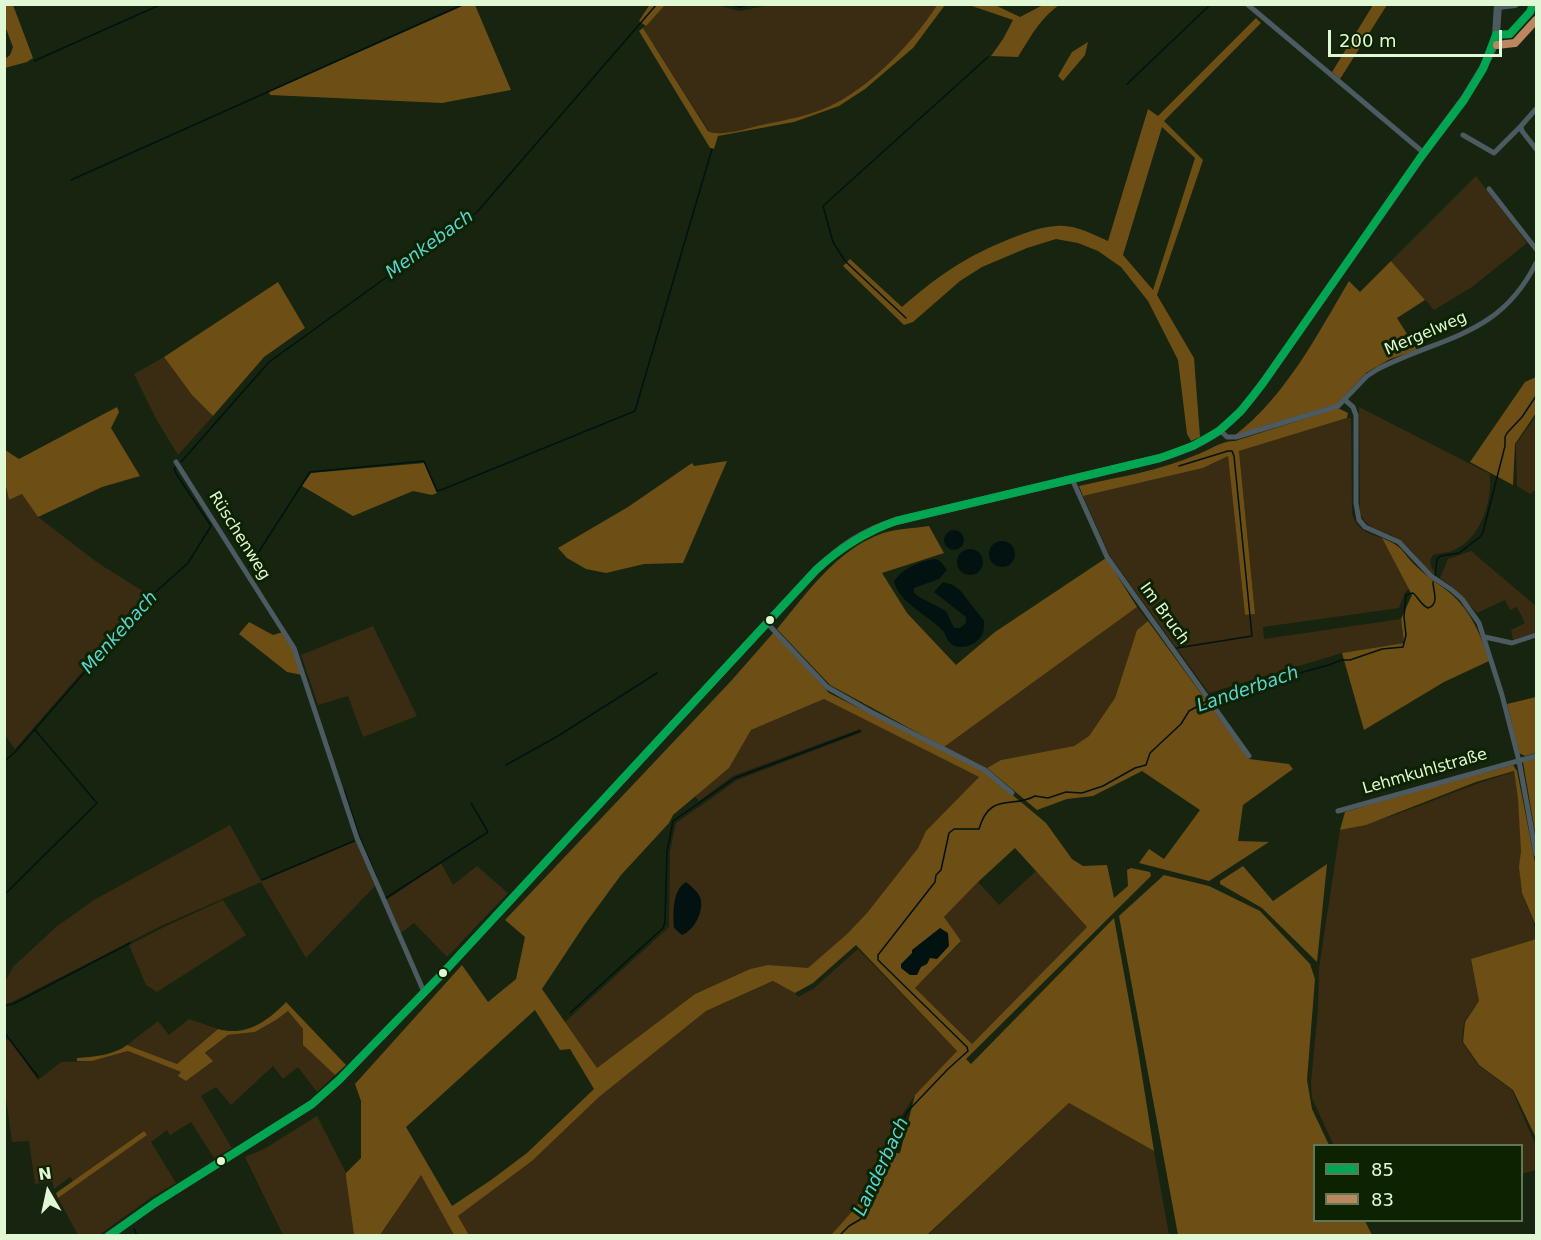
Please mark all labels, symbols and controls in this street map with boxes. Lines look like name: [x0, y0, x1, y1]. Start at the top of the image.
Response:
scale bar: [1331, 18, 1505, 56]
text: 200 m: [1339, 30, 1397, 51]
water label: Menkebach: [382, 206, 478, 284]
street label: Mergelweg: [1382, 308, 1470, 360]
street label: Rüschenweg: [204, 488, 274, 584]
street label: Im Bruch: [1135, 579, 1193, 649]
water label: Menkebach: [77, 587, 163, 679]
unlabelled marker: [764, 614, 776, 626]
water label: Landerbach: [1194, 663, 1302, 717]
street label: Lehmkuhlstraße: [1361, 745, 1489, 799]
unlabelled marker: [437, 967, 449, 979]
water label: Landerbach: [850, 1114, 914, 1220]
legend: [1313, 1144, 1523, 1222]
unlabelled marker: [215, 1155, 227, 1167]
text: 85: [1371, 1159, 1394, 1180]
north arrow: [18, 1162, 78, 1222]
text: N: [37, 1163, 53, 1184]
text: 83: [1371, 1189, 1394, 1210]

